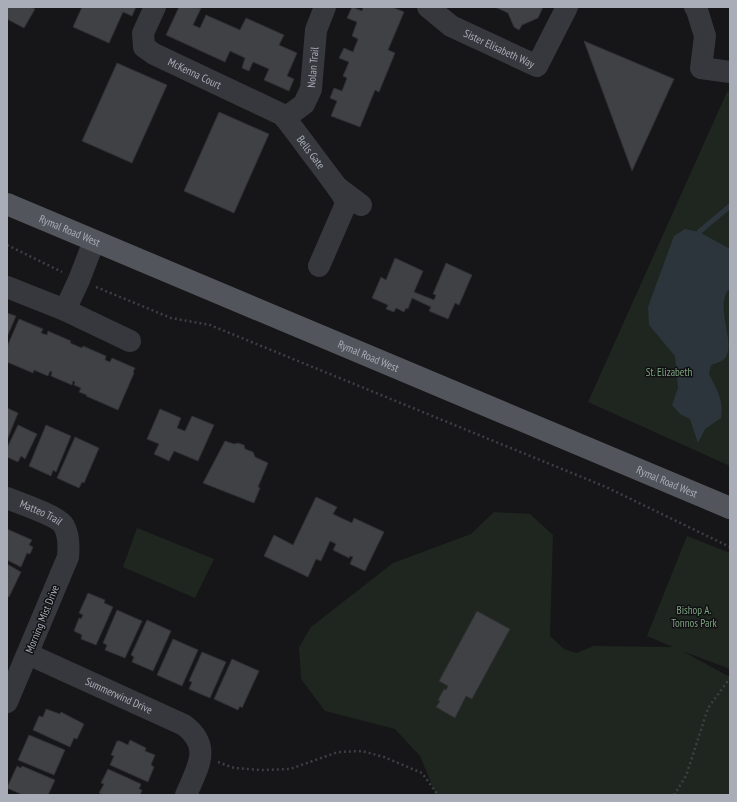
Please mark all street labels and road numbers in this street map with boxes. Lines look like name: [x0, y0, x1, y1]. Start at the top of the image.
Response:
street label: Sister Elisabeth Way: [462, 26, 538, 71]
street label: Nolan Trail: [304, 46, 322, 88]
street label: McKenna Court: [166, 55, 224, 92]
street label: Bells Gate: [294, 133, 328, 172]
street label: Rymal Road West: [37, 211, 102, 249]
street label: Rymal Road West: [336, 337, 401, 375]
street label: Rymal Road West: [634, 462, 700, 501]
street label: Matteo Trail: [18, 497, 66, 528]
street label: Morning Mist Drive: [22, 582, 62, 655]
street label: Summerwind Drive: [83, 674, 155, 717]

